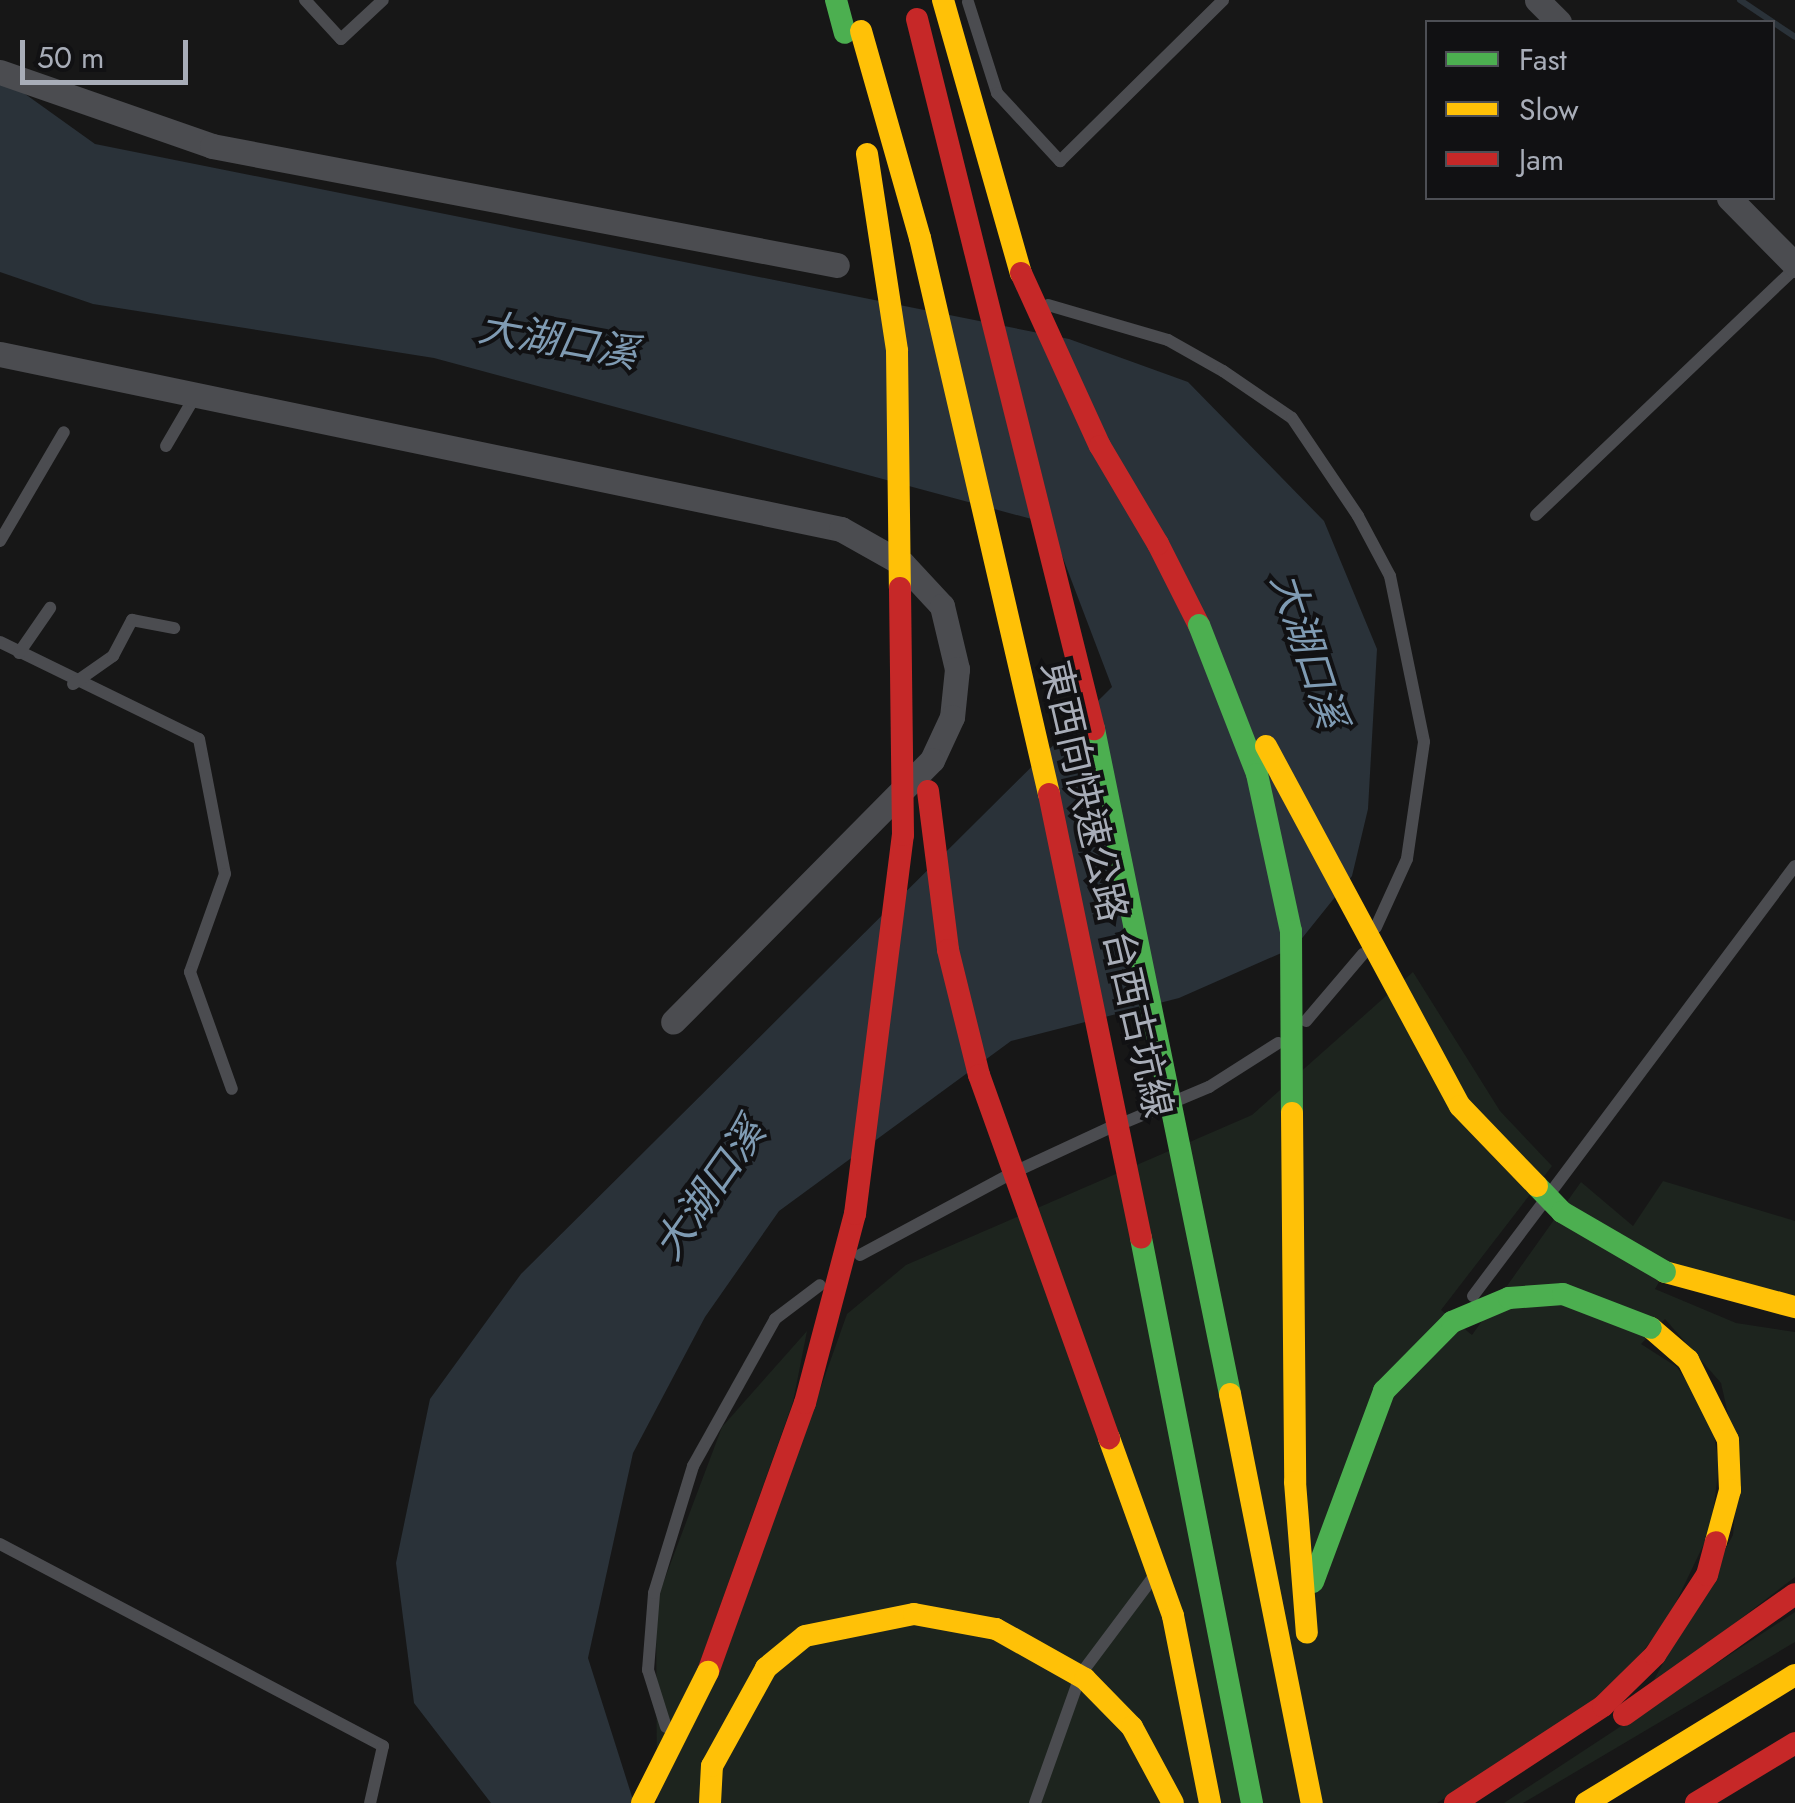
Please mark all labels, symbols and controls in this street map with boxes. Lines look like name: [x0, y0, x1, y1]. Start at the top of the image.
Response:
scale bar: [25, 20, 192, 82]
legend: [1425, 20, 1775, 200]
text: 50 m: [37, 36, 104, 79]
text: Fast: [1519, 38, 1567, 81]
text: Slow: [1519, 88, 1579, 131]
text: Jam: [1519, 138, 1564, 181]
water label: 大湖口溪: [475, 302, 641, 378]
water label: 大湖口溪: [1261, 566, 1357, 734]
street label: 東西向快速公路 台西古坑線: [1032, 656, 1182, 1122]
water label: 大湖口溪: [643, 1110, 775, 1268]

